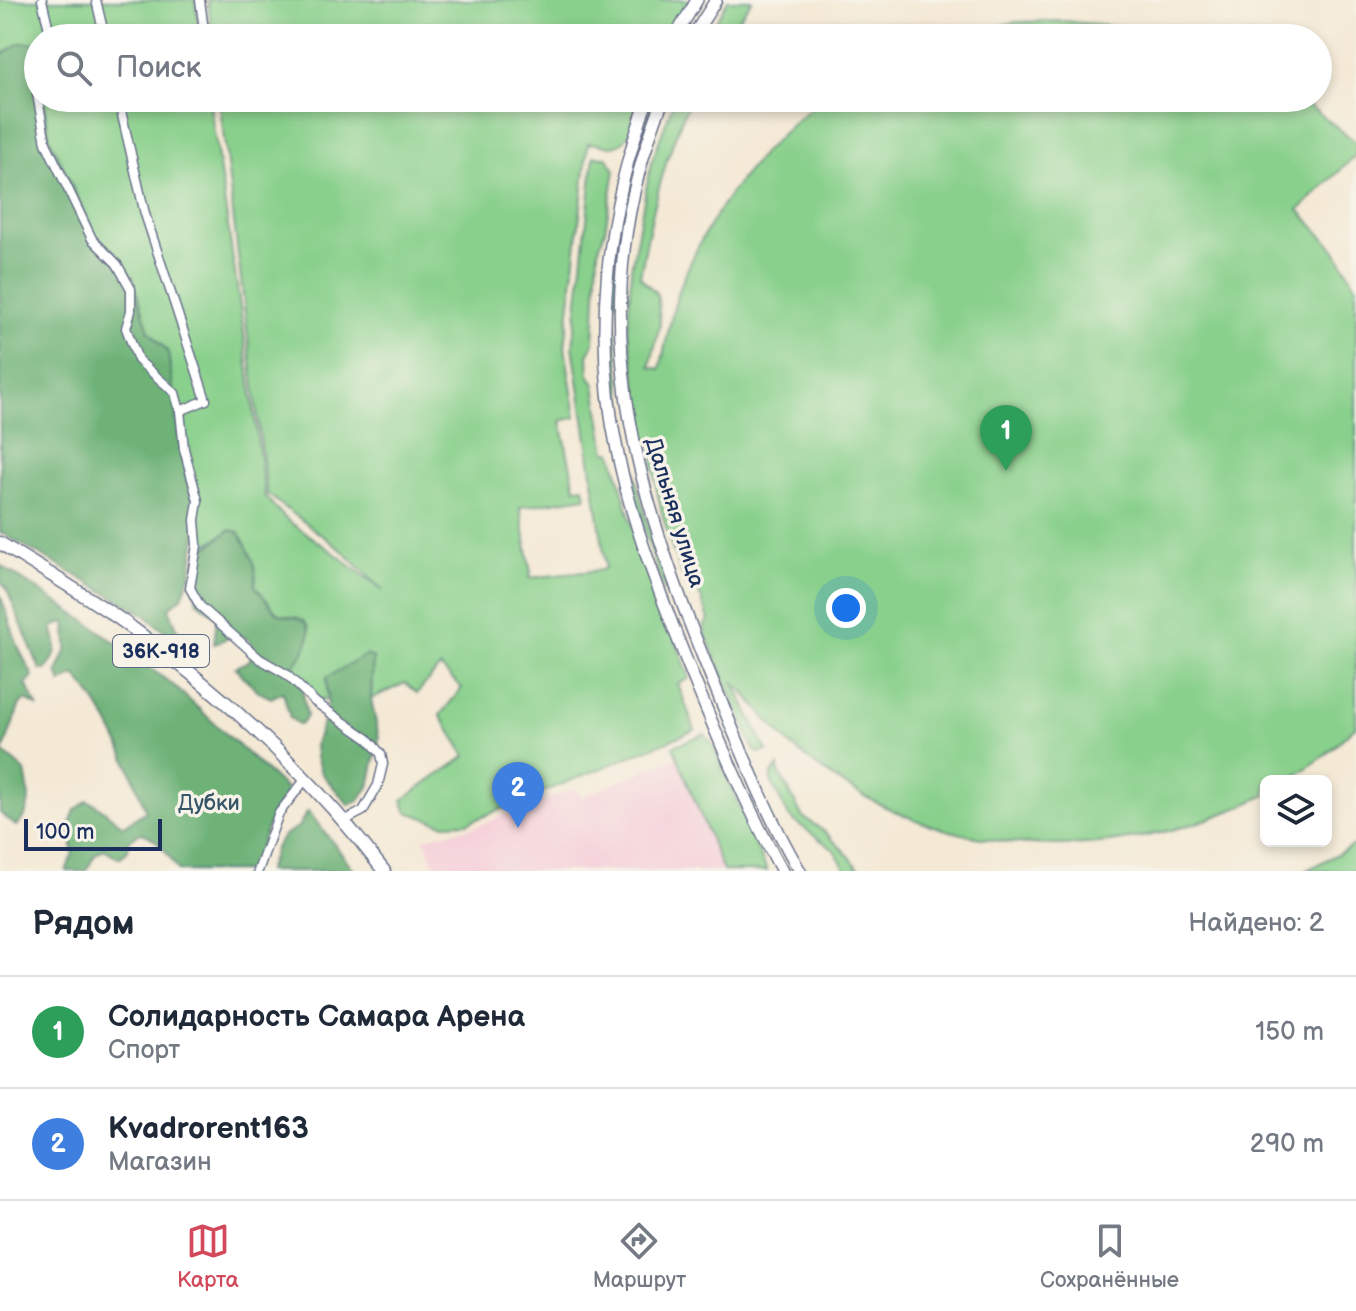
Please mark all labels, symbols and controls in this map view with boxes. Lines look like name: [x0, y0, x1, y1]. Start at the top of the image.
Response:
search box: [24, 24, 1332, 112]
icon: search: [52, 46, 96, 90]
text: Поиск: [116, 50, 202, 86]
pin: 1: [980, 405, 1032, 471]
street label: Дальняя улица: [639, 434, 710, 591]
your location: [826, 588, 866, 628]
road number: 36К-918: [113, 635, 209, 667]
pin: 2: [492, 762, 544, 828]
map controls: [1260, 775, 1332, 847]
button: layers: [1260, 775, 1332, 847]
park label: Дубки: [178, 790, 240, 817]
scale bar: [24, 815, 162, 851]
text: 100 m: [36, 819, 95, 846]
text: Рядом: [32, 903, 134, 944]
text: Найдено: 2: [1188, 908, 1324, 939]
text: Солидарность Самара Арена: [108, 999, 525, 1035]
text: 1: [53, 1017, 63, 1048]
text: 150 m: [1255, 1017, 1324, 1048]
text: Спорт: [108, 1035, 180, 1066]
text: Kvadrorent163: [108, 1111, 309, 1147]
text: 2: [50, 1129, 66, 1160]
text: 290 m: [1250, 1129, 1324, 1160]
text: Магазин: [108, 1147, 212, 1178]
tab: Карта: [177, 1219, 239, 1294]
tab: Маршрут: [593, 1219, 686, 1294]
tab: Сохранённые: [1040, 1219, 1179, 1294]

